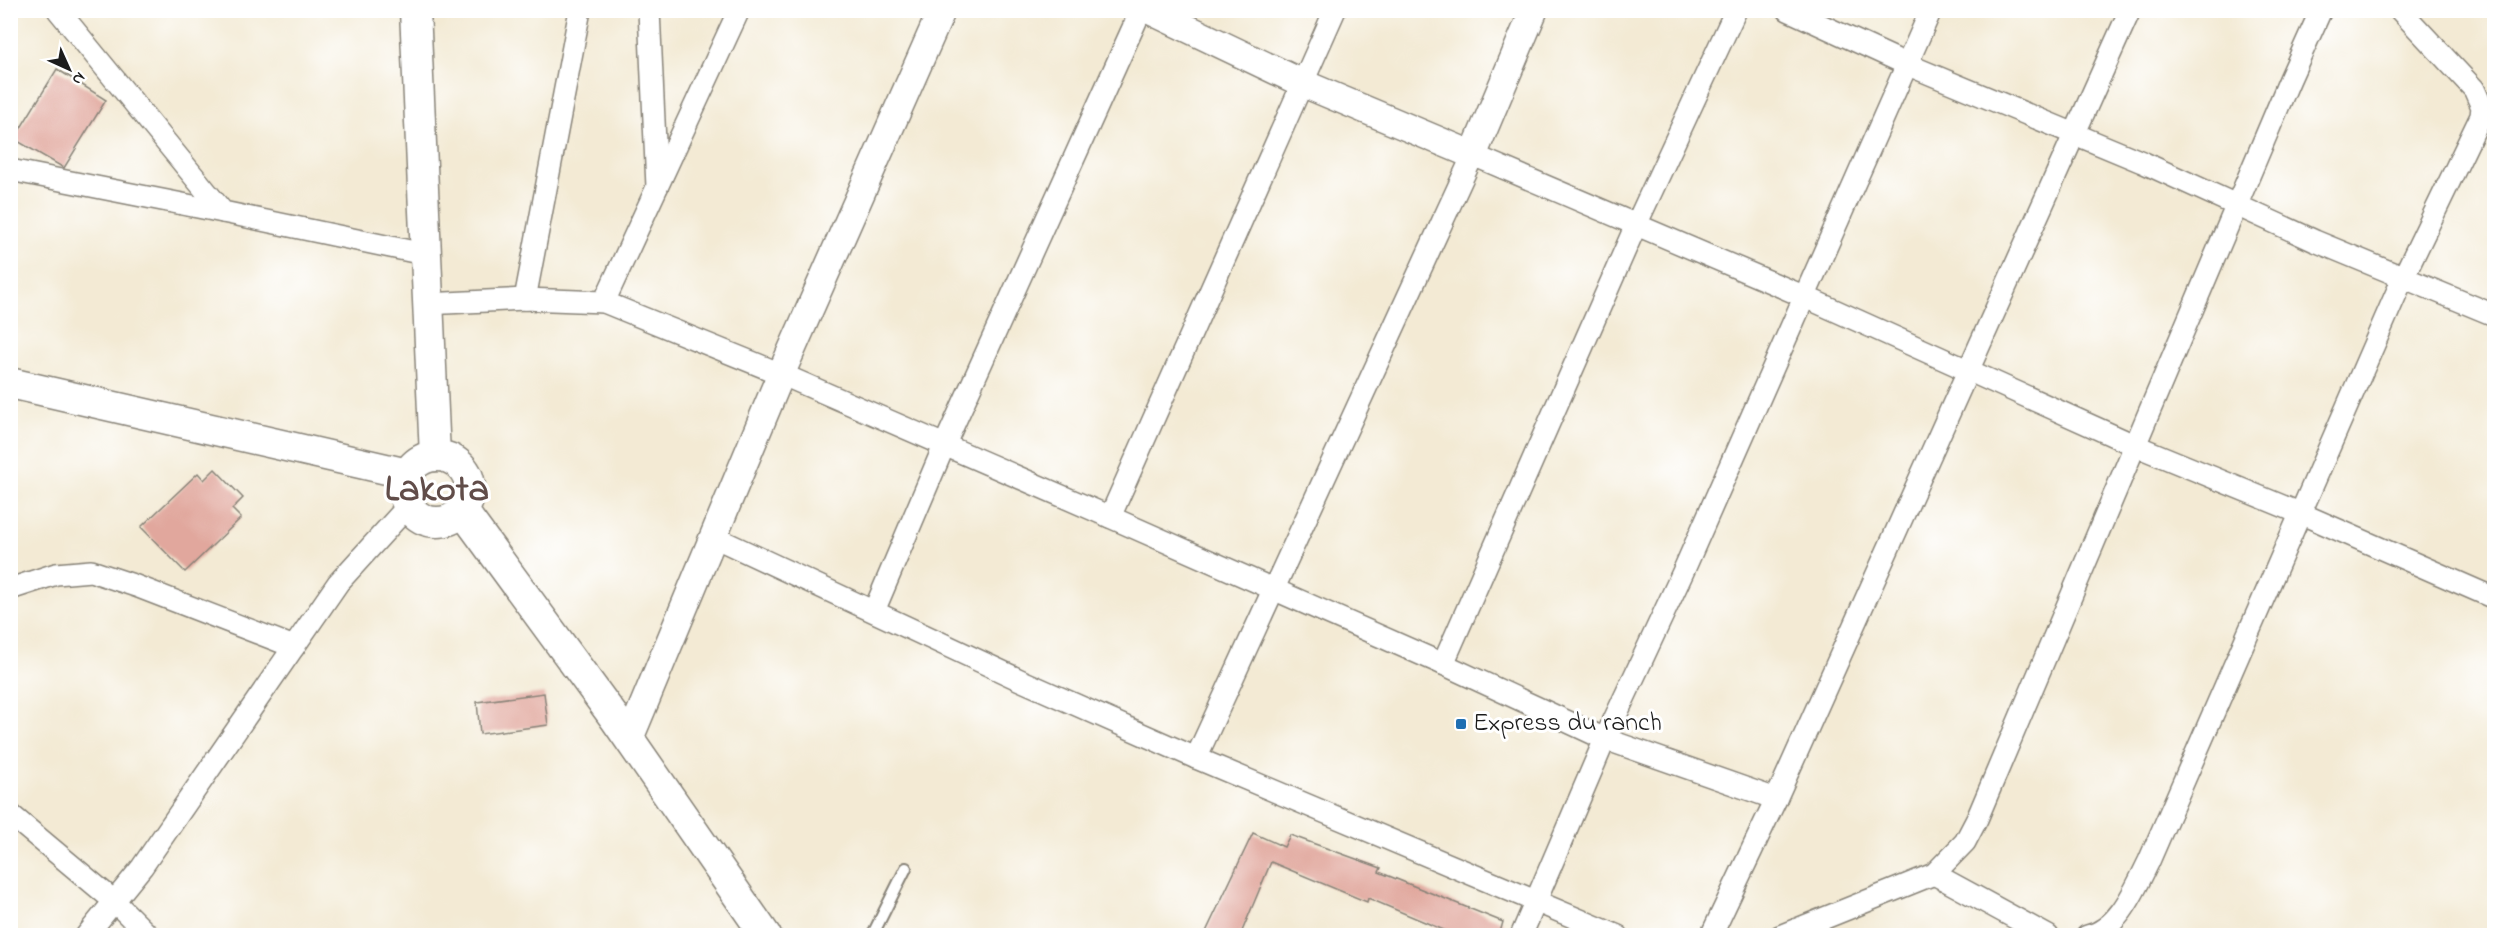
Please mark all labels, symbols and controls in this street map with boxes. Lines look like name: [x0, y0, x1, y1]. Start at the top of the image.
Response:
north arrow: [39, 39, 99, 99]
text: N: [66, 66, 91, 91]
district label: Lakota: [385, 463, 489, 519]
place label: Express du ranch: [1473, 705, 1662, 743]
marker: Express du ranch: [1454, 717, 1468, 731]

